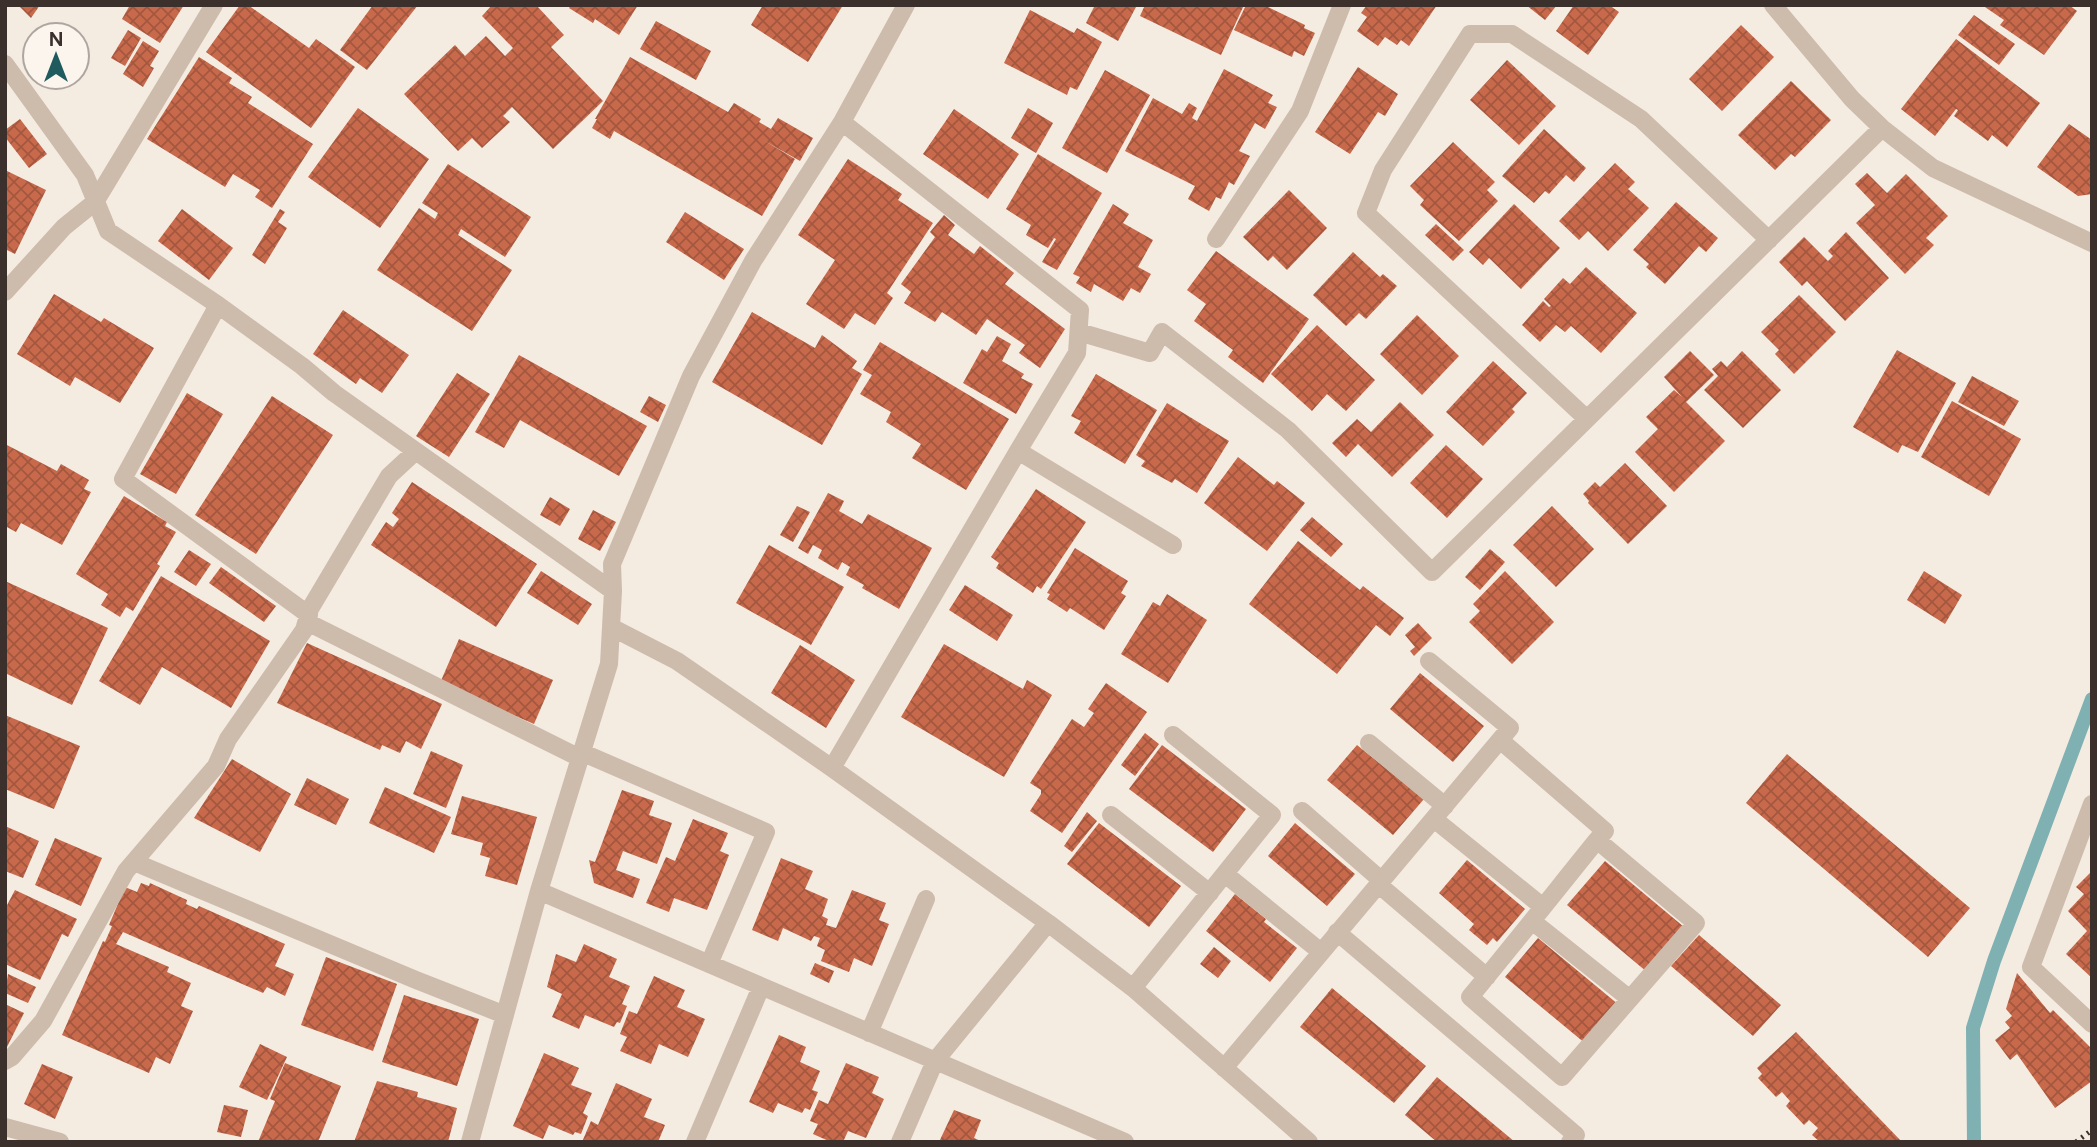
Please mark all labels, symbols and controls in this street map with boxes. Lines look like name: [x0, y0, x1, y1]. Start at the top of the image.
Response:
north arrow: [21, 21, 91, 91]
text: N: [49, 28, 63, 51]

